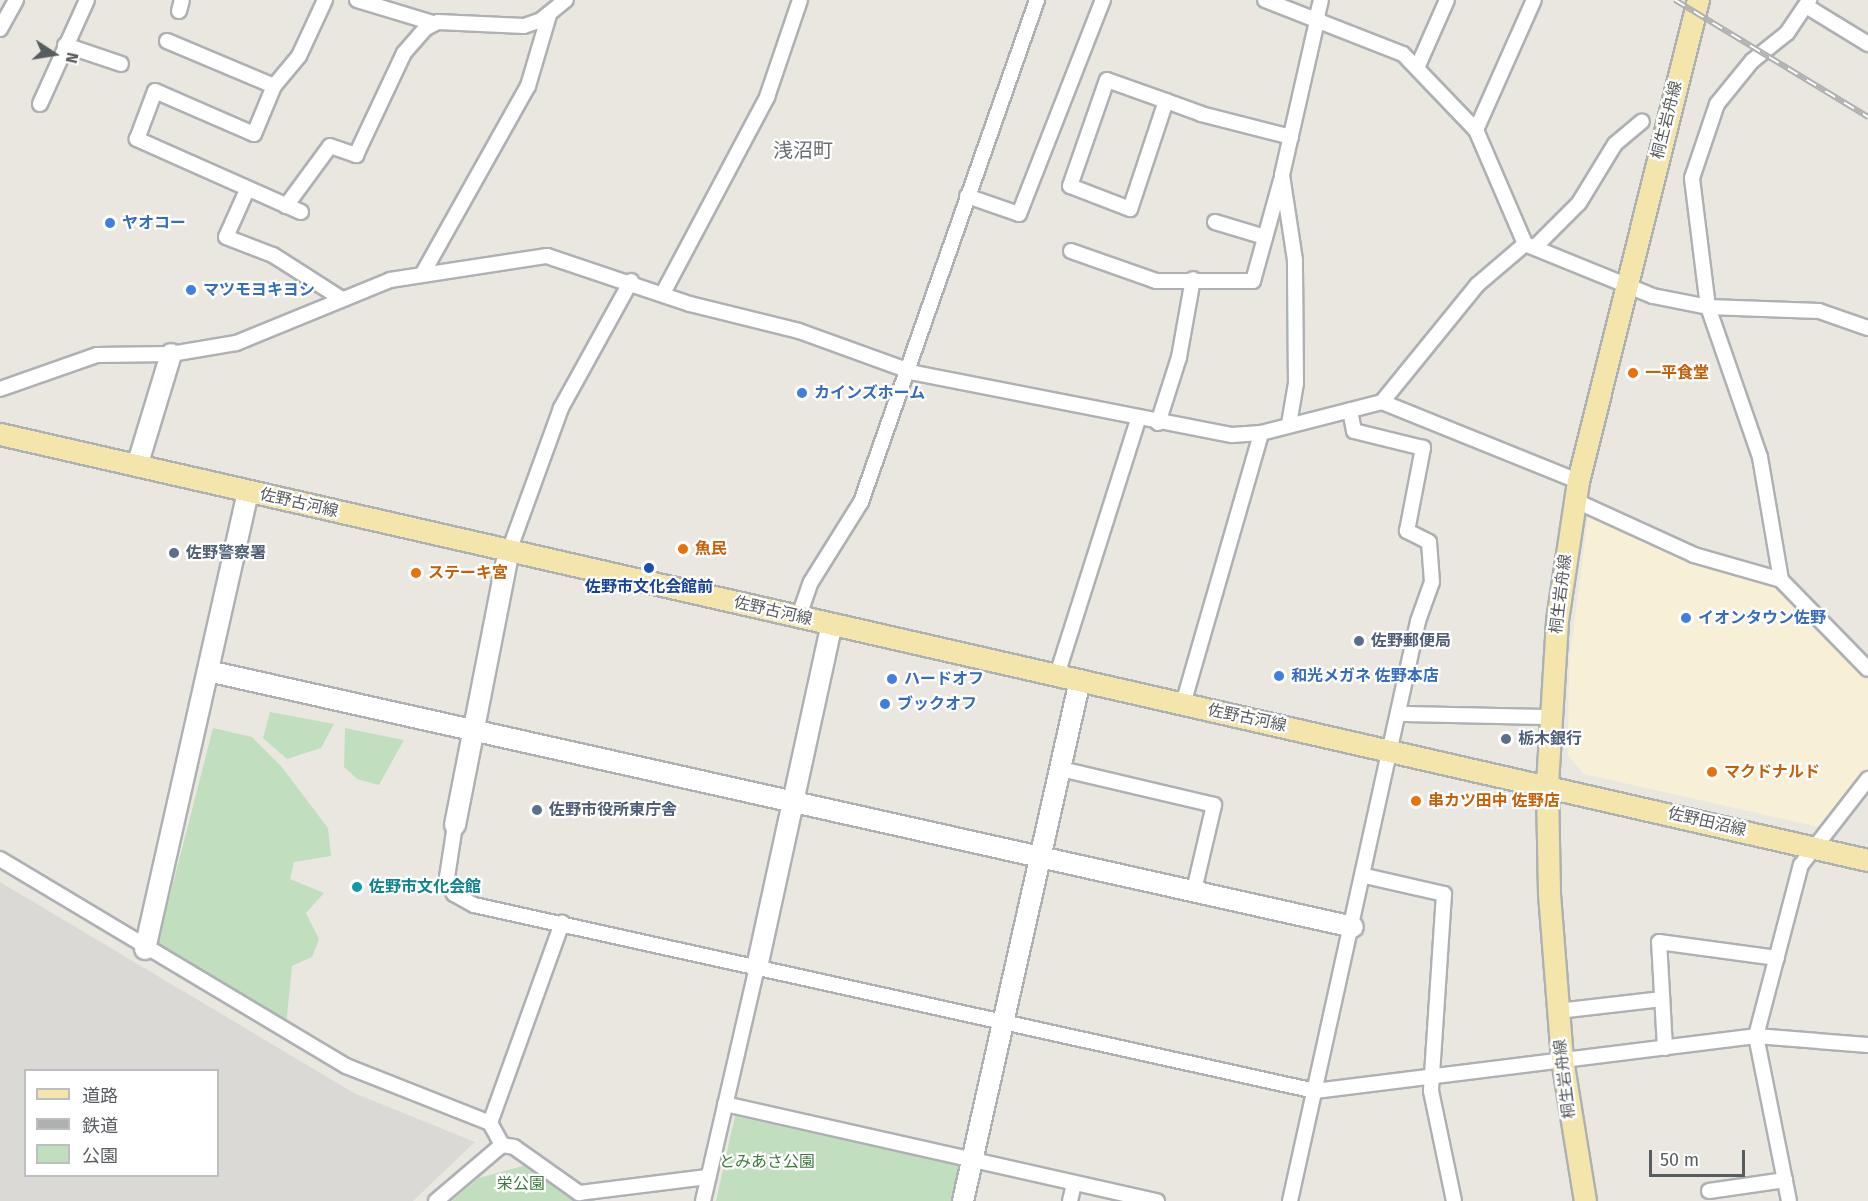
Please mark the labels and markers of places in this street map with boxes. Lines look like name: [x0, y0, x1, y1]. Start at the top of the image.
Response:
place label: ヤオコー: [122, 213, 186, 233]
marker: ヤオコー: [103, 216, 117, 230]
place label: マツモヨキヨシ: [203, 280, 315, 300]
marker: マツモヨキヨシ: [184, 283, 198, 297]
place label: 一平食堂: [1645, 363, 1709, 383]
marker: 一平食堂: [1626, 366, 1640, 380]
place label: カインズホーム: [814, 383, 926, 403]
marker: カインズホーム: [795, 386, 809, 400]
place label: 魚民: [695, 539, 727, 559]
marker: 魚民: [676, 542, 690, 556]
place label: 佐野警察署: [186, 543, 266, 563]
marker: 佐野警察署: [167, 546, 181, 560]
marker: 佐野市文化会館前: [642, 561, 656, 575]
place label: ステーキ宮: [428, 563, 508, 583]
marker: ステーキ宮: [409, 566, 423, 580]
place label: 佐野市文化会館前: [585, 577, 713, 597]
place label: イオンタウン佐野: [1698, 608, 1826, 628]
marker: イオンタウン佐野: [1679, 611, 1693, 625]
place label: 佐野郵便局: [1371, 631, 1451, 651]
marker: 佐野郵便局: [1352, 634, 1366, 648]
place label: 和光メガネ 佐野本店: [1291, 666, 1439, 686]
place label: ハードオフ: [904, 669, 984, 689]
marker: 和光メガネ 佐野本店: [1272, 669, 1286, 683]
marker: ハードオフ: [885, 672, 899, 686]
place label: ブックオフ: [897, 694, 977, 714]
marker: ブックオフ: [878, 697, 892, 711]
place label: 栃木銀行: [1518, 729, 1582, 749]
marker: 栃木銀行: [1499, 732, 1513, 746]
place label: マクドナルド: [1724, 762, 1820, 782]
marker: マクドナルド: [1705, 765, 1719, 779]
place label: 串カツ田中 佐野店: [1428, 791, 1560, 811]
marker: 串カツ田中 佐野店: [1409, 794, 1423, 808]
place label: 佐野市役所東庁舎: [549, 800, 677, 820]
marker: 佐野市役所東庁舎: [530, 803, 544, 817]
place label: 佐野市文化会館: [369, 877, 481, 897]
marker: 佐野市文化会館: [350, 880, 364, 894]

